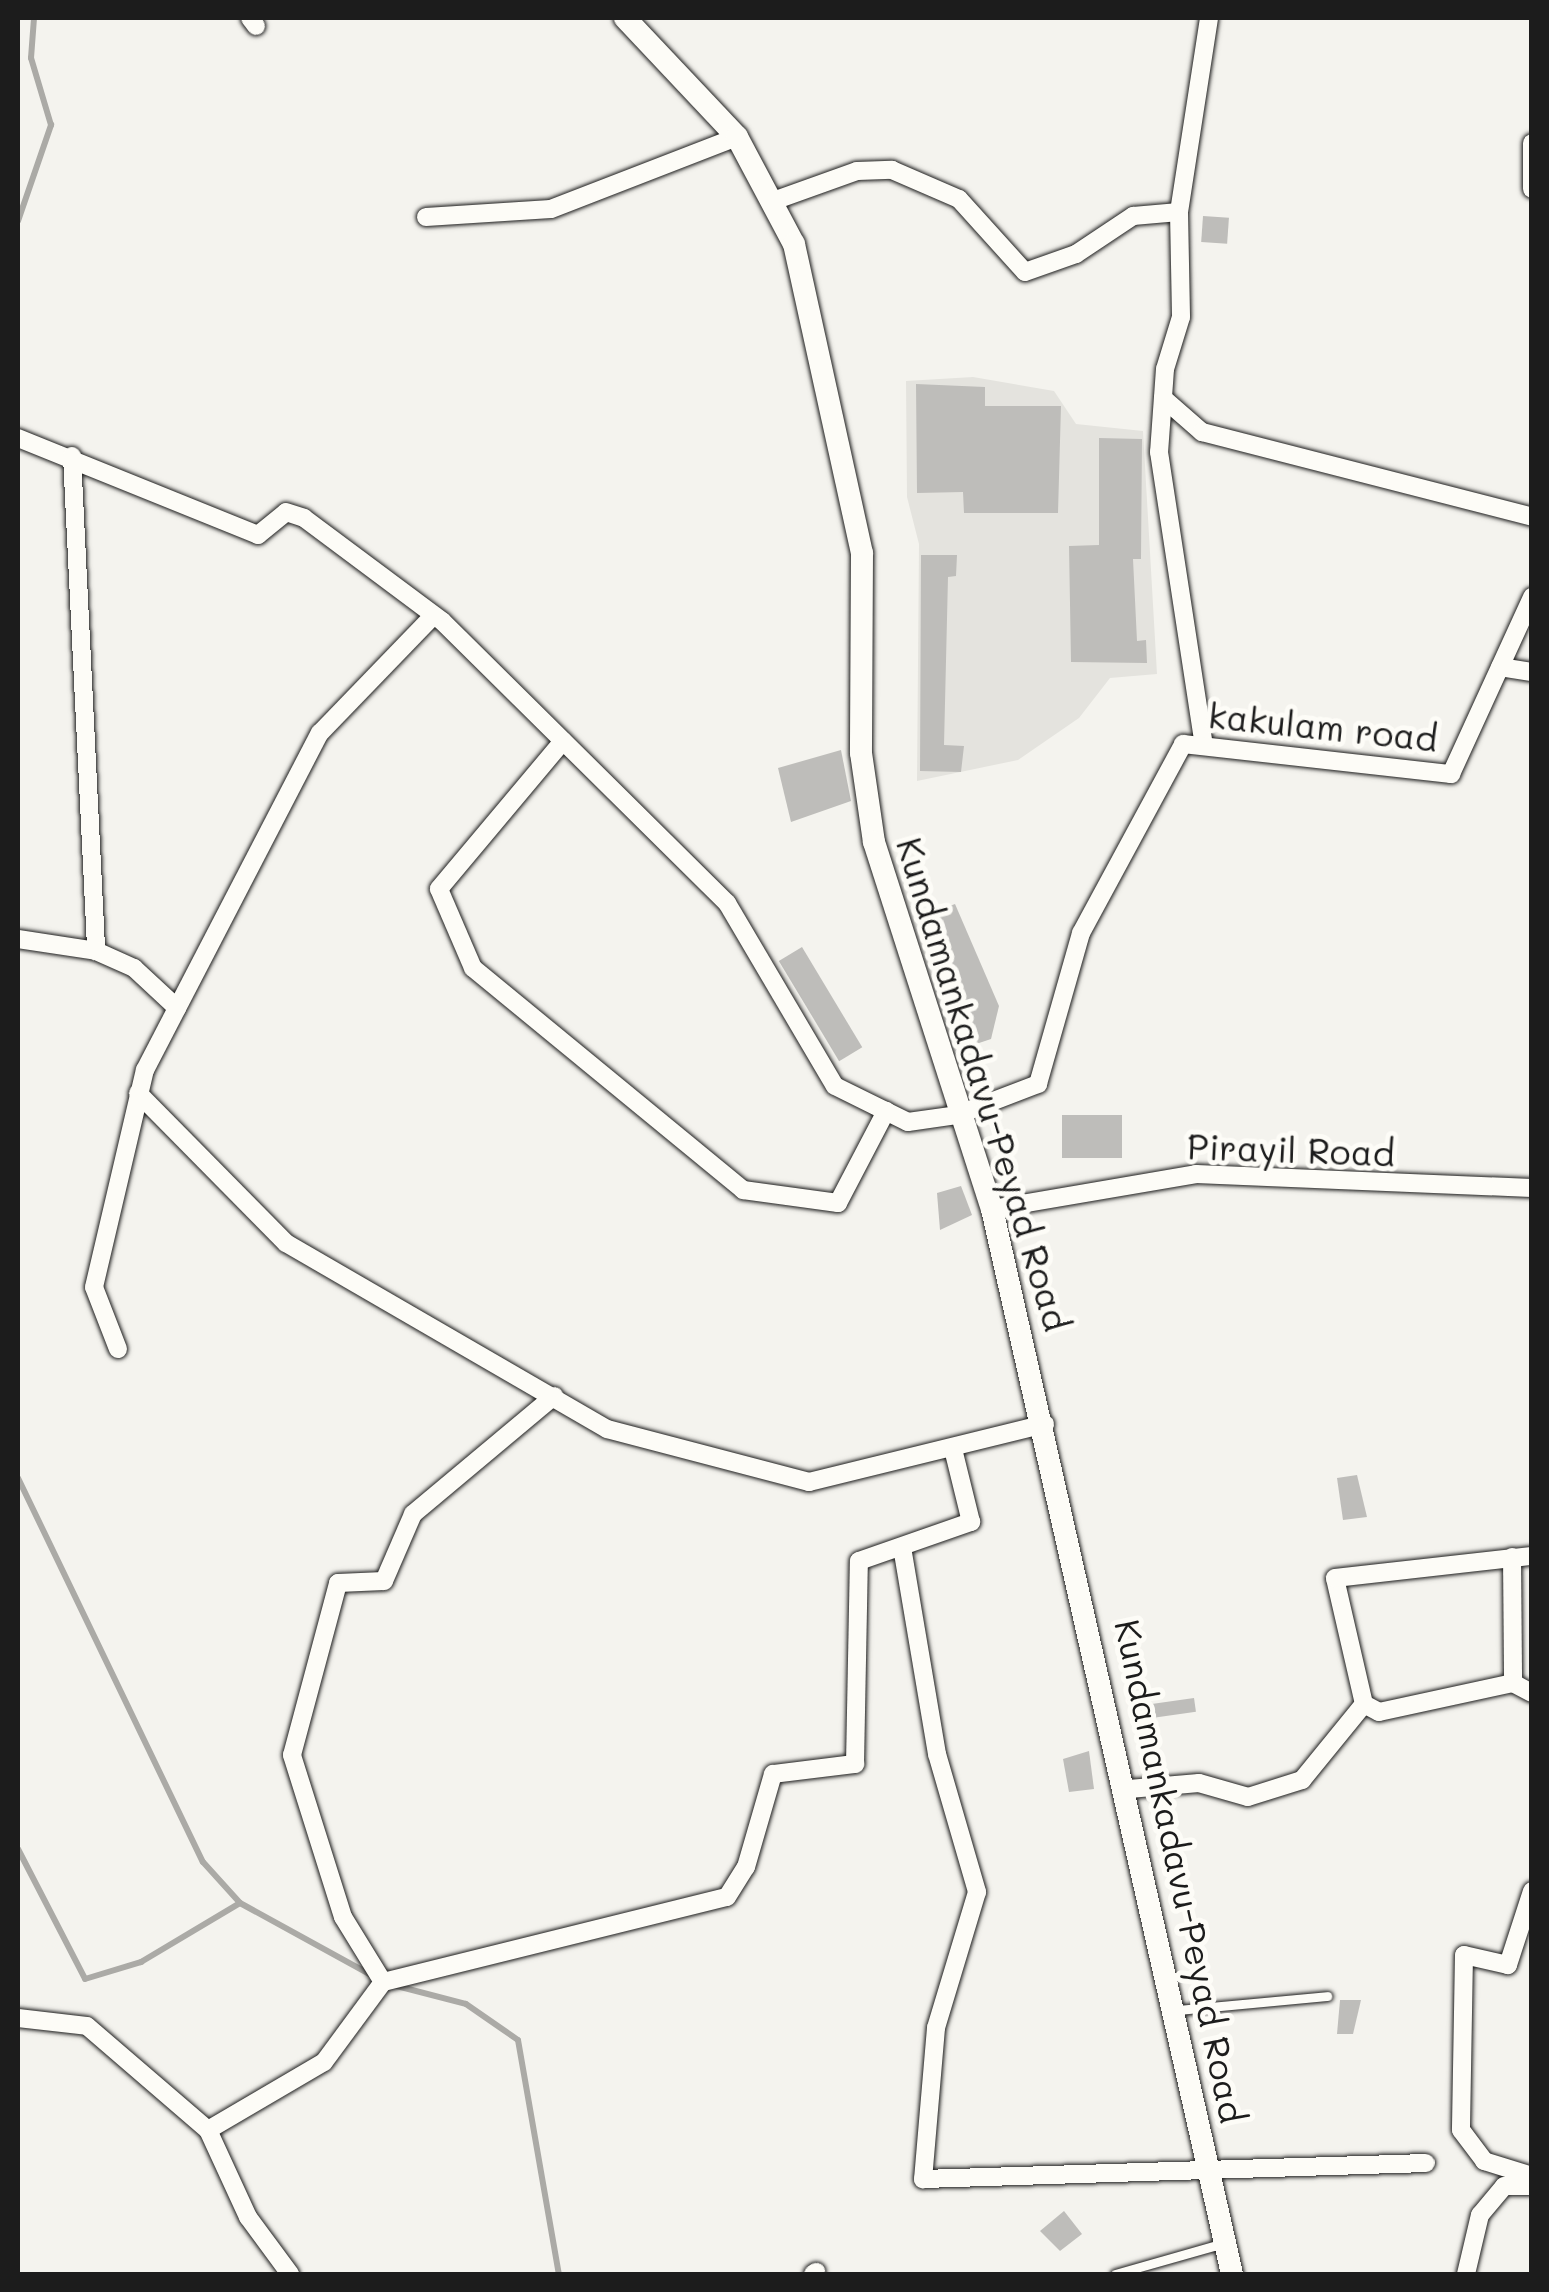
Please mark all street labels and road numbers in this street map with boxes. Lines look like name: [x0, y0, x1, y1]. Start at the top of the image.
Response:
street label: kakulam road: [1206, 693, 1440, 759]
street label: Kundamankadavu-Peyad Road: [889, 832, 1079, 1336]
street label: Pirayil Road: [1187, 1124, 1395, 1174]
street label: Kundamankadavu-Peyad Road: [1107, 1616, 1255, 2126]

